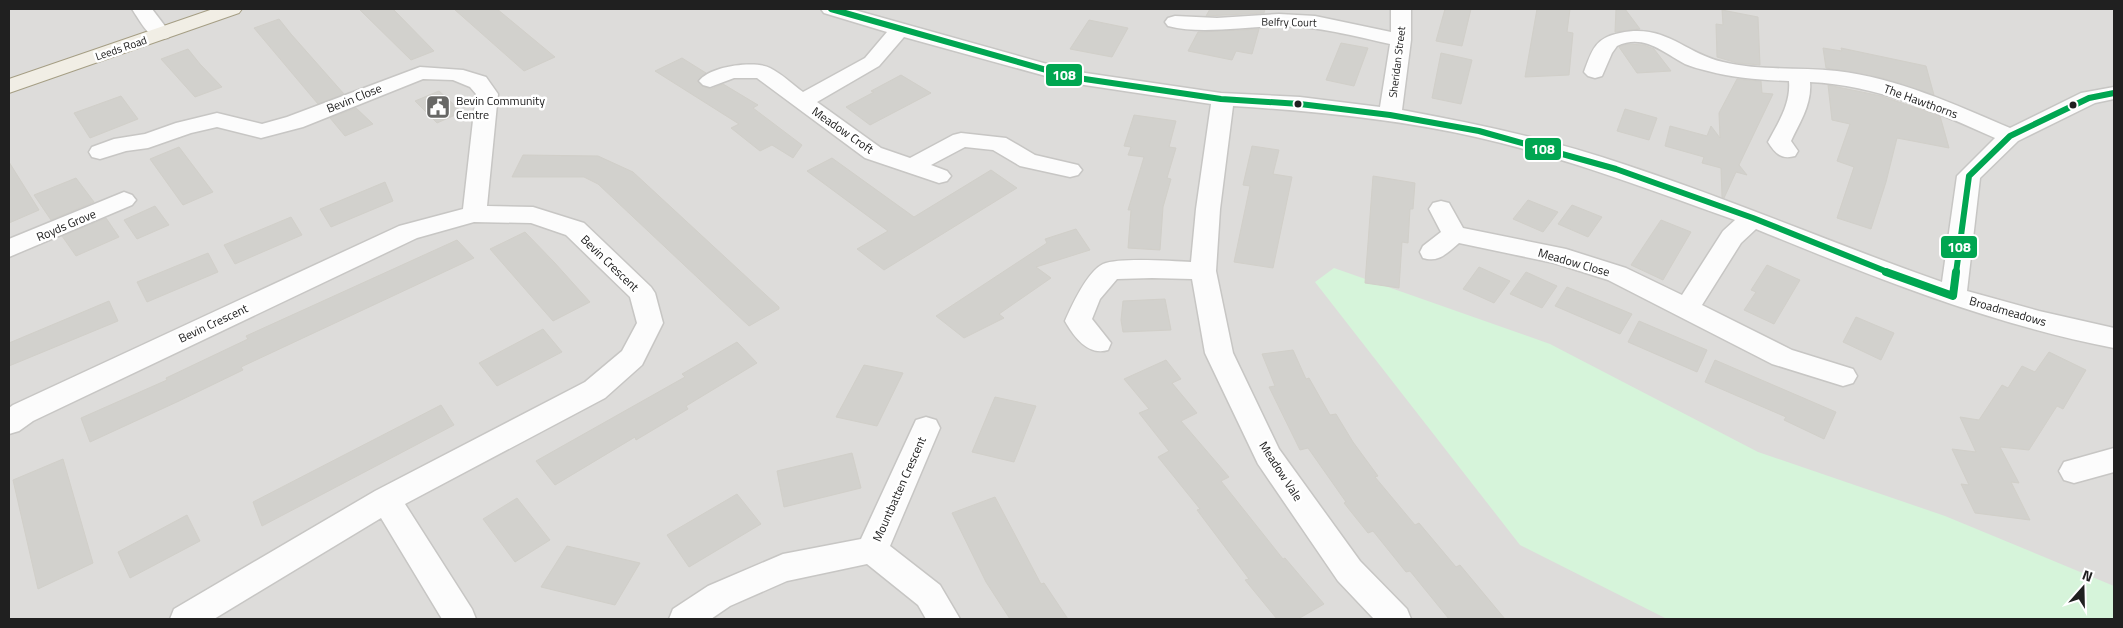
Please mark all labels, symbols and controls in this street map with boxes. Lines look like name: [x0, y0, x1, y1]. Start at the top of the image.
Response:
street label: Belfry Court: [1261, 14, 1317, 30]
street label: Sheridan Street: [1385, 25, 1409, 99]
street label: Leeds Road: [93, 32, 149, 64]
line badge: 108: [1045, 63, 1083, 87]
text: 108: [1052, 64, 1076, 85]
street label: Bevin Close: [323, 78, 385, 118]
street label: The Hawthorns: [1881, 79, 1961, 123]
place label: Bevin Community Centre: [456, 91, 545, 124]
public building icon: Bevin Community Centre: [425, 94, 451, 120]
unlabelled marker: [1293, 99, 1303, 109]
unlabelled marker: [2068, 100, 2078, 110]
street label: Meadow Croft: [808, 102, 878, 159]
line badge: 108: [1524, 137, 1562, 161]
text: 108: [1531, 138, 1555, 159]
street label: Royds Grove: [33, 204, 99, 246]
street label: Bevin Crescent: [576, 230, 644, 296]
line badge: 108: [1940, 235, 1978, 259]
text: 108: [1947, 236, 1971, 257]
street label: Meadow Close: [1536, 243, 1612, 281]
street label: Broadmeadows: [1967, 291, 2049, 331]
street label: Bevin Crescent: [175, 298, 252, 347]
street label: Mountbatten Crescent: [867, 433, 931, 545]
street label: Meadow Vale: [1255, 437, 1307, 505]
north arrow: [2058, 563, 2108, 613]
text: N: [2079, 564, 2096, 587]

